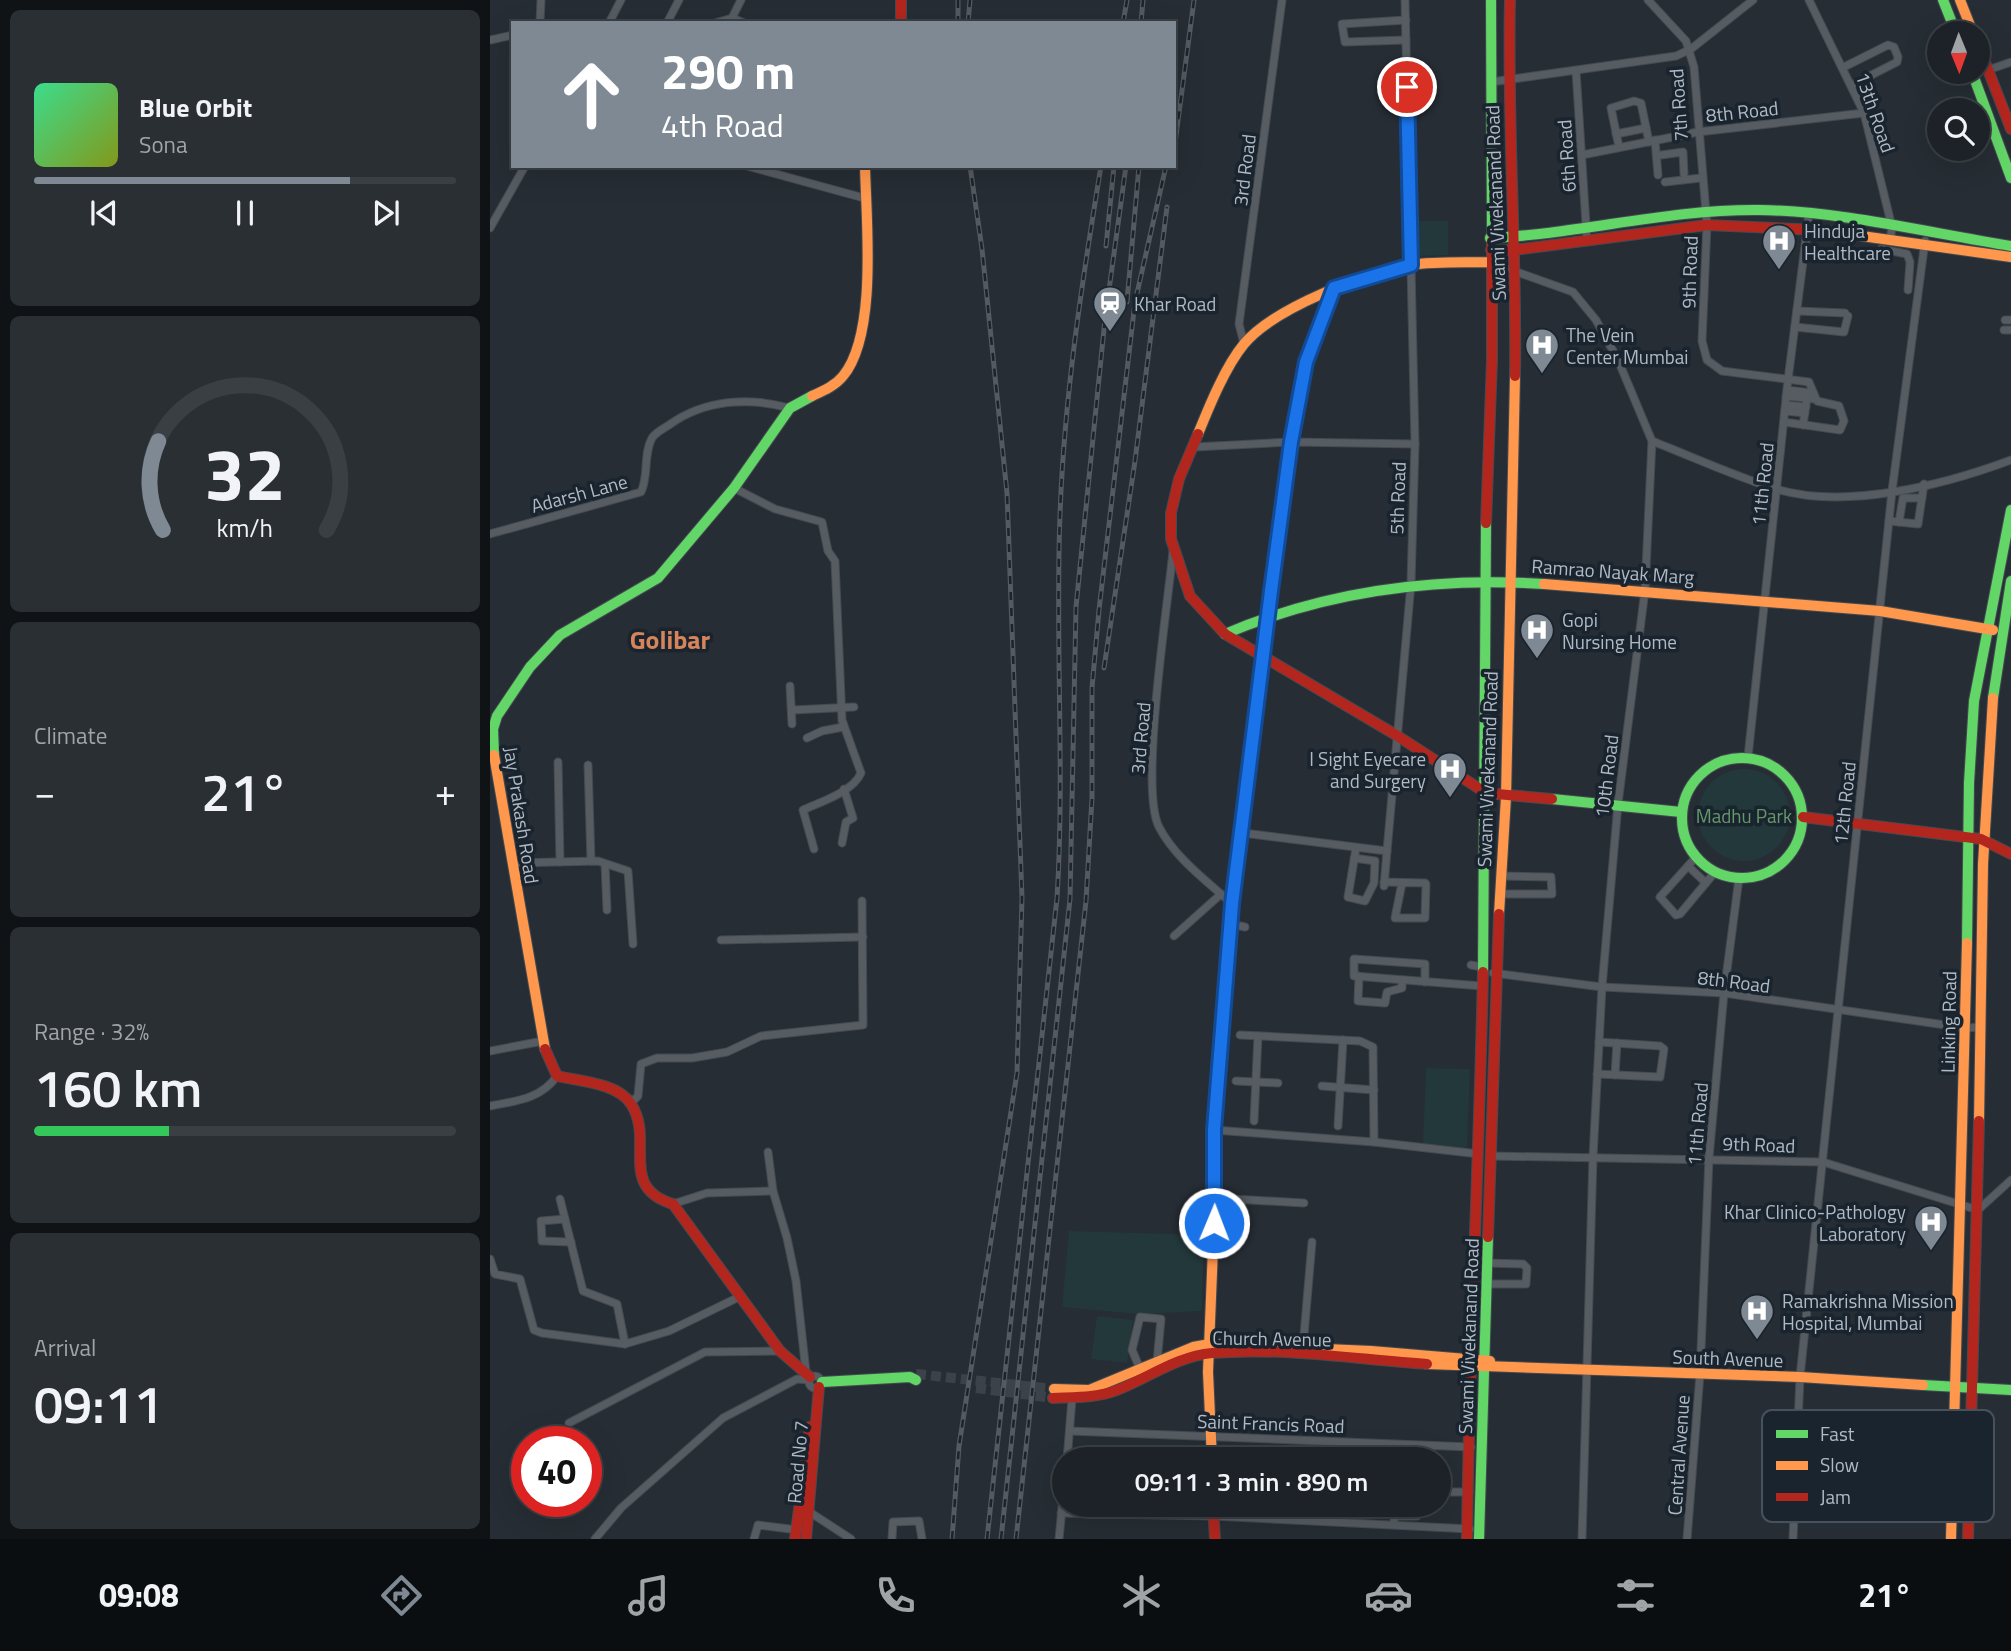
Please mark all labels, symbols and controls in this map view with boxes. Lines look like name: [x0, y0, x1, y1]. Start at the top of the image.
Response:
north arrow: [1927, 21, 1990, 84]
map controls: [1927, 21, 1990, 161]
text: 290 m: [661, 33, 795, 108]
icon: ahead: [546, 49, 637, 140]
pin: [1377, 57, 1437, 117]
icon: arrive: [1388, 68, 1426, 106]
street label: 7th Road: [1661, 68, 1695, 142]
street label: 13th Road: [1849, 68, 1903, 156]
text: Blue Orbit: [139, 88, 252, 127]
street label: 8th Road: [1704, 93, 1780, 129]
button: search: [1927, 98, 1990, 161]
text: 4th Road: [661, 101, 784, 149]
street label: Swami Vivekanand Road: [1477, 105, 1513, 301]
street label: 6th Road: [1549, 119, 1583, 193]
text: Sona: [139, 127, 187, 162]
street label: 3rd Road: [1225, 132, 1263, 208]
icon: previous: [85, 194, 123, 232]
icon: pause: [226, 194, 264, 232]
icon: next: [367, 194, 405, 232]
place label: Hinduja Healthcare: [1804, 216, 1891, 267]
hospital icon: Hinduja Healthcare: [1760, 222, 1798, 271]
street label: 9th Road: [1673, 235, 1705, 309]
station icon: Khar Road: [1091, 284, 1129, 333]
place label: Khar Road: [1134, 289, 1216, 318]
place label: The Vein Center Mumbai: [1566, 320, 1689, 371]
hospital icon: The Vein Center Mumbai: [1523, 326, 1561, 375]
text: 32: [204, 418, 286, 528]
street label: 11th Road: [1743, 441, 1781, 527]
street label: 5th Road: [1381, 461, 1413, 535]
street label: Adarsh Lane: [527, 466, 631, 520]
text: km/h: [217, 508, 273, 546]
street label: Ramrao Nayak Marg: [1531, 551, 1696, 591]
place label: Gopi Nursing Home: [1562, 605, 1677, 656]
hospital icon: Gopi Nursing Home: [1518, 611, 1556, 660]
district label: Golibar: [630, 620, 711, 659]
street label: Swami Vivekanand Road: [1469, 671, 1505, 867]
street label: 3rd Road: [1122, 701, 1158, 775]
text: Climate: [34, 718, 107, 753]
street label: 10th Road: [1587, 733, 1625, 819]
street label: Jay Prakash Road: [497, 744, 547, 886]
place label: I Sight Eyecare and Surgery: [1309, 744, 1426, 795]
hospital icon: I Sight Eyecare and Surgery: [1431, 750, 1469, 799]
text: 21°: [201, 752, 289, 831]
street label: 12th Road: [1825, 760, 1863, 846]
text: −: [34, 763, 55, 821]
text: +: [435, 763, 456, 821]
park label: Madhu Park: [1696, 801, 1792, 830]
street label: 8th Road: [1696, 962, 1772, 1000]
street label: Linking Road: [1933, 971, 1963, 1073]
text: Range · 32%: [34, 1014, 149, 1049]
text: 160 km: [34, 1048, 202, 1127]
street label: 11th Road: [1679, 1081, 1715, 1167]
street label: 9th Road: [1722, 1128, 1796, 1160]
position arrow: [1177, 1186, 1251, 1260]
place label: Khar Clinico-Pathology Laboratory: [1724, 1197, 1906, 1248]
hospital icon: Khar Clinico-Pathology Laboratory: [1912, 1203, 1950, 1252]
street label: Swami Vivekanand Road: [1450, 1238, 1486, 1434]
place label: Ramakrishna Mission Hospital, Mumbai: [1782, 1286, 1954, 1337]
hospital icon: Ramakrishna Mission Hospital, Mumbai: [1738, 1292, 1776, 1341]
street label: Church Avenue: [1212, 1322, 1332, 1354]
text: Arrival: [34, 1330, 96, 1365]
street label: South Avenue: [1672, 1342, 1784, 1374]
text: 09:11: [34, 1364, 163, 1443]
street label: Central Avenue: [1659, 1394, 1697, 1516]
street label: Saint Francis Road: [1197, 1406, 1345, 1440]
legend: [1762, 1410, 1994, 1522]
street label: Road No 7: [779, 1419, 815, 1505]
text: Fast: [1820, 1419, 1855, 1448]
speed limit sign: 40: [511, 1426, 602, 1517]
text: Slow: [1820, 1450, 1859, 1479]
text: 09:11 · 3 min · 890 m: [1135, 1462, 1368, 1501]
text: Jam: [1820, 1482, 1851, 1511]
text: 09:08: [99, 1571, 179, 1619]
icon: directions: [377, 1571, 426, 1620]
icon: music: [624, 1571, 673, 1620]
icon: phone: [871, 1571, 920, 1620]
icon: climate: [1117, 1571, 1166, 1620]
icon: car: [1364, 1571, 1413, 1620]
icon: filters: [1611, 1571, 1660, 1620]
text: 21°: [1858, 1571, 1912, 1619]

